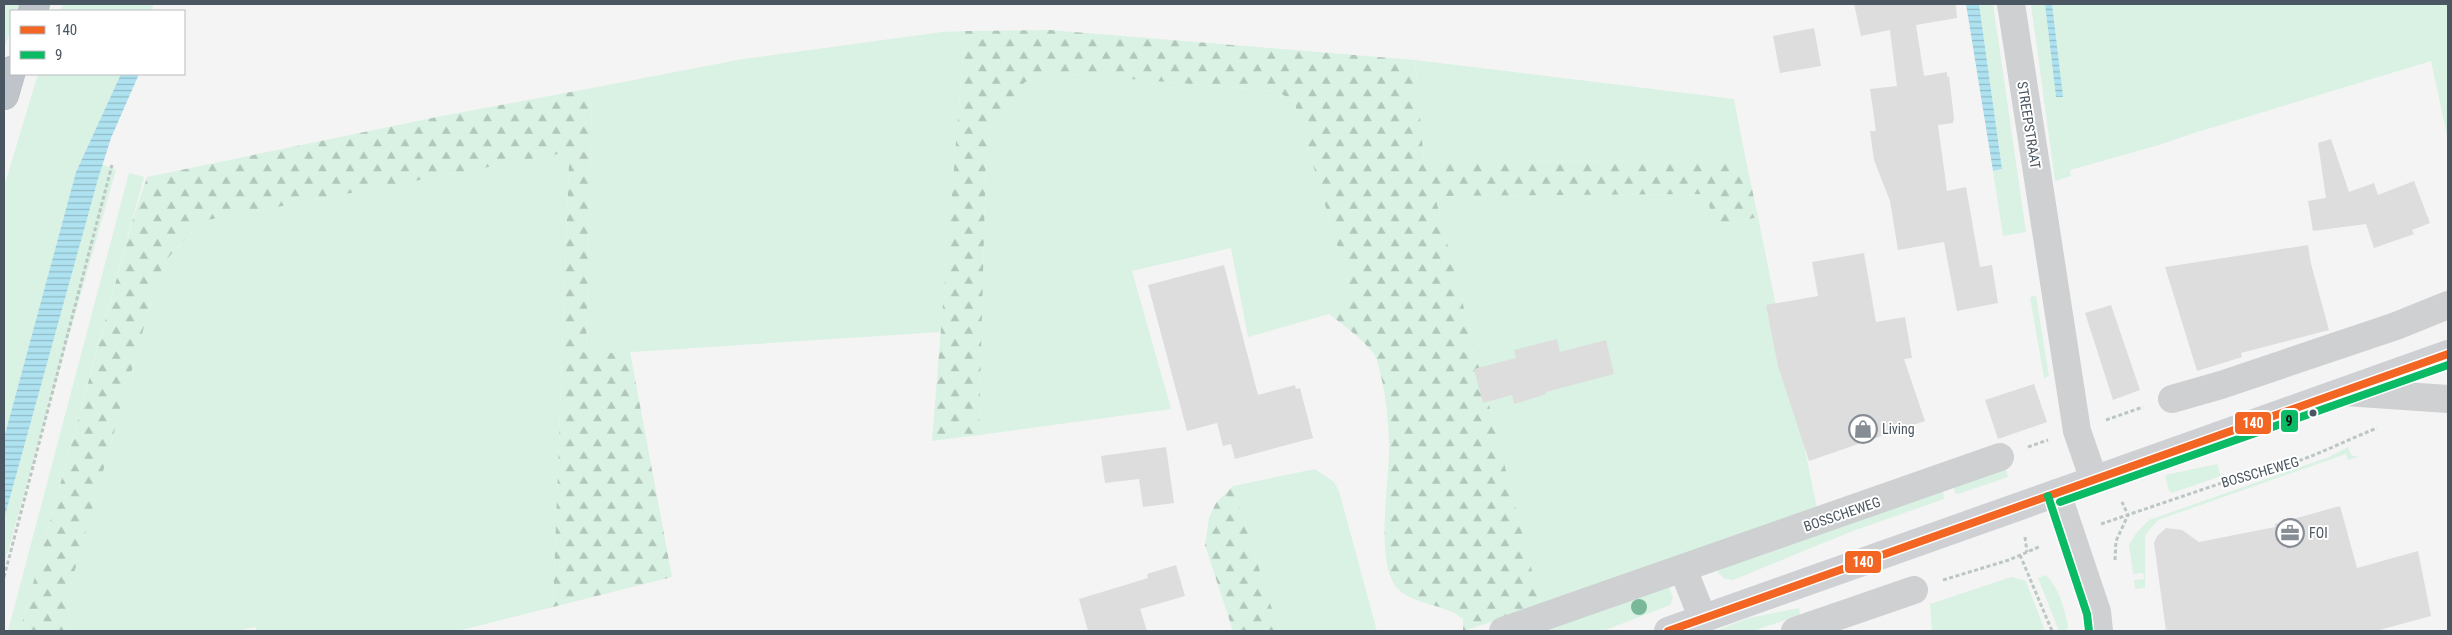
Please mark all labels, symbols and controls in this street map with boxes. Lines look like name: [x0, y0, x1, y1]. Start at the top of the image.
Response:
legend: [10, 10, 185, 75]
text: 140: [55, 21, 77, 39]
text: 9: [55, 46, 62, 64]
street label: STREEPSTRAAT: [2014, 80, 2044, 170]
unlabelled marker: [2308, 408, 2318, 418]
line badge: 9: [2280, 409, 2299, 433]
line badge: 140: [2234, 411, 2272, 435]
text: 9: [2285, 413, 2293, 429]
shop icon: Living: [1848, 414, 1878, 444]
text: 140: [2242, 415, 2264, 431]
place label: Living: [1882, 421, 1915, 437]
street label: BOSSCHEWEG: [2219, 453, 2301, 491]
street label: BOSSCHEWEG: [1802, 493, 1882, 535]
office icon: FOI: [2275, 518, 2305, 548]
place label: FOI: [2309, 525, 2328, 541]
line badge: 140: [1844, 550, 1882, 574]
text: 140: [1852, 554, 1874, 570]

